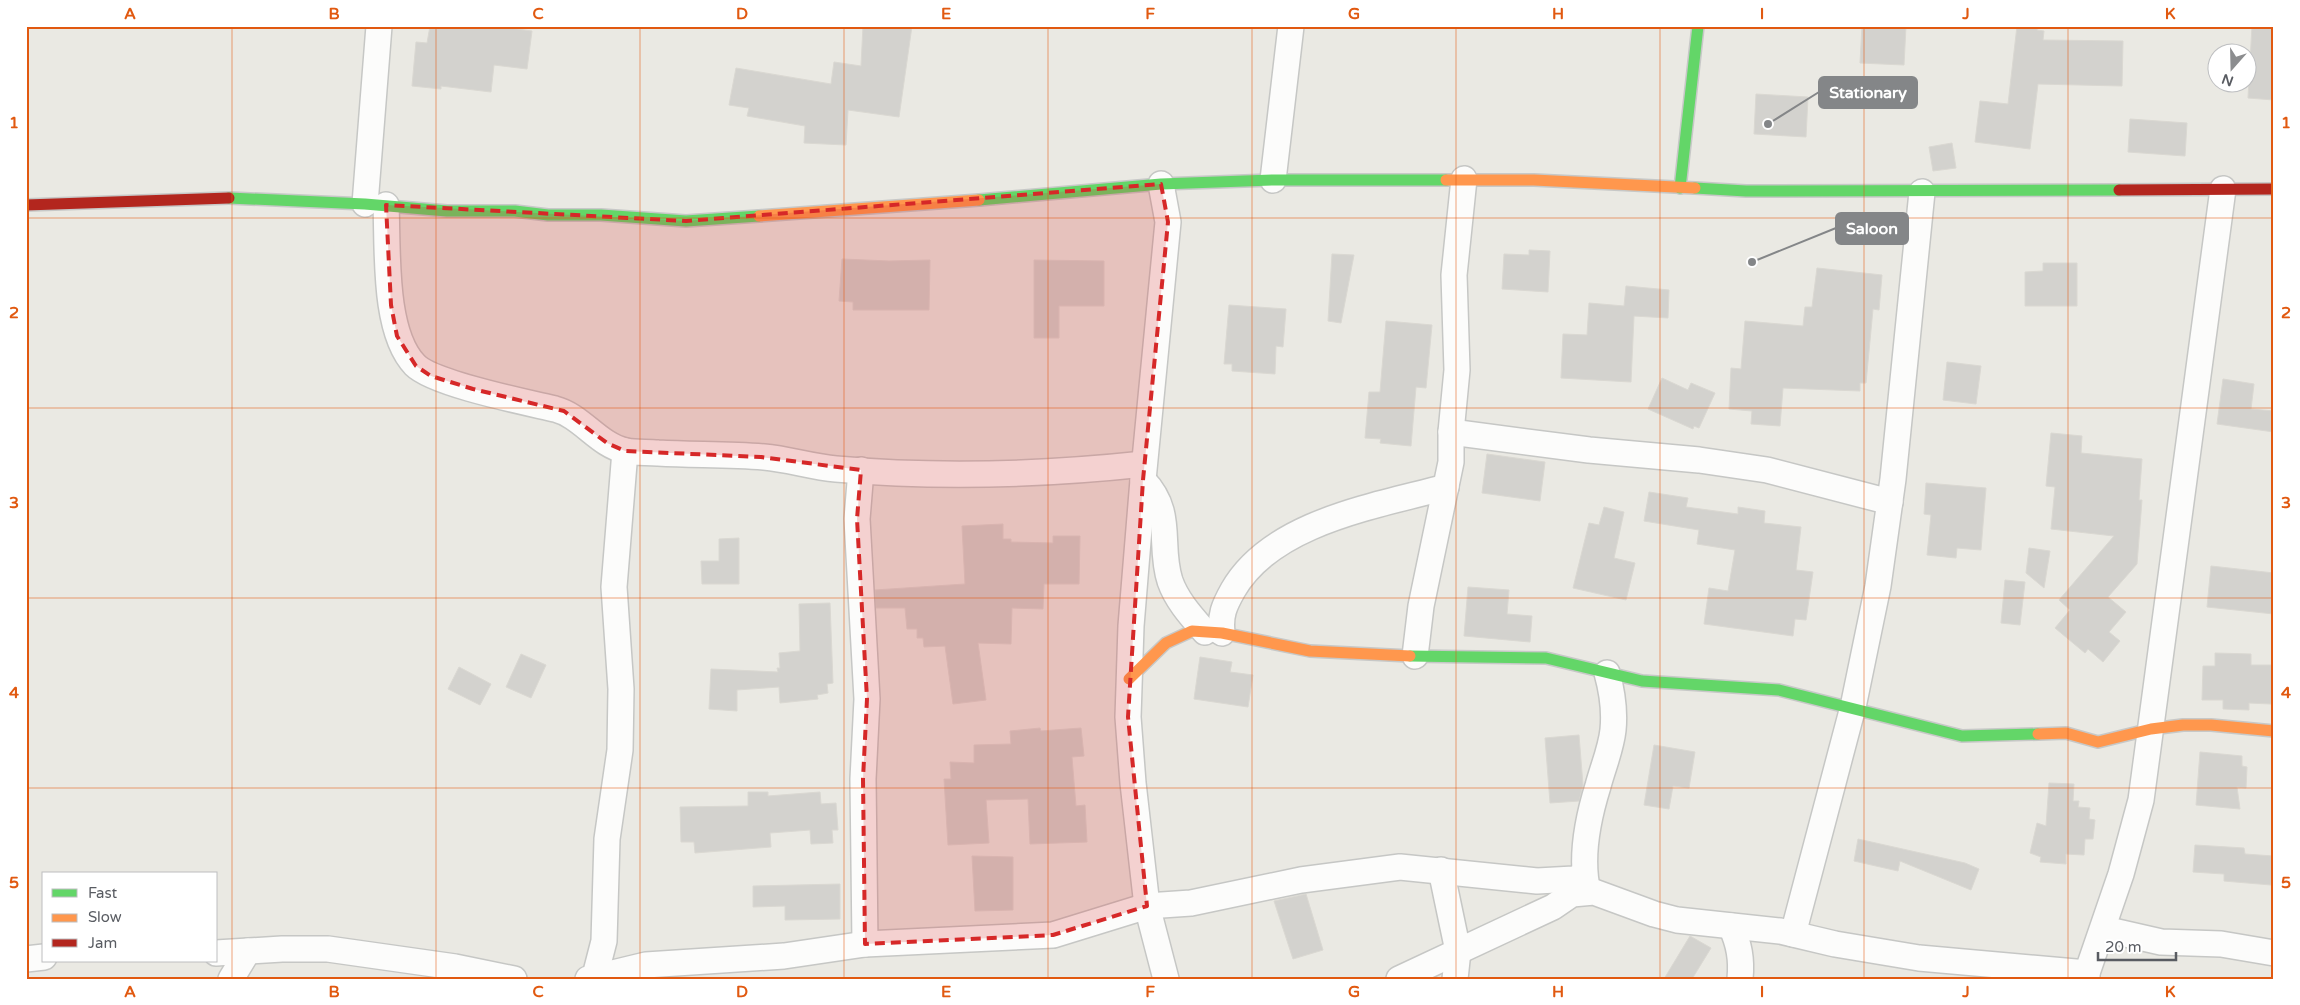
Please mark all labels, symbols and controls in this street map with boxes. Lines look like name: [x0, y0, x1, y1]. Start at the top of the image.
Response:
text: A: [124, 4, 136, 24]
text: B: [328, 4, 340, 24]
text: C: [532, 4, 544, 24]
text: D: [736, 4, 748, 24]
text: E: [941, 4, 951, 24]
text: F: [1145, 4, 1155, 24]
text: G: [1348, 4, 1360, 24]
text: H: [1552, 4, 1564, 24]
text: I: [1760, 4, 1764, 24]
text: J: [1961, 4, 1970, 24]
text: K: [2165, 4, 2176, 24]
north arrow: [2208, 42, 2258, 92]
text: N: [2220, 70, 2236, 90]
callout: Stationary: [1819, 77, 1917, 108]
text: Stationary: [1829, 83, 1907, 103]
text: 1: [9, 113, 19, 133]
text: 1: [2281, 113, 2291, 133]
callout: Saloon: [1836, 213, 1908, 244]
text: Saloon: [1846, 219, 1898, 239]
text: 2: [9, 303, 19, 323]
text: 2: [2281, 303, 2291, 323]
text: 3: [9, 493, 19, 513]
text: 3: [2281, 493, 2291, 513]
text: 4: [9, 683, 19, 703]
text: 4: [2281, 683, 2291, 703]
legend: [42, 872, 218, 962]
text: 5: [9, 873, 19, 893]
text: 5: [2281, 873, 2291, 893]
text: Fast: [88, 884, 118, 902]
text: Slow: [88, 908, 122, 926]
scale bar: [2098, 930, 2175, 962]
text: Jam: [88, 934, 117, 952]
text: 20 m: [2105, 938, 2142, 956]
text: A: [124, 982, 136, 1002]
text: B: [328, 982, 340, 1002]
text: C: [532, 982, 544, 1002]
text: D: [736, 982, 748, 1002]
text: E: [941, 982, 951, 1002]
text: F: [1145, 982, 1155, 1002]
text: G: [1348, 982, 1360, 1002]
text: H: [1552, 982, 1564, 1002]
text: I: [1760, 982, 1764, 1002]
text: J: [1961, 982, 1970, 1002]
text: K: [2165, 982, 2176, 1002]

